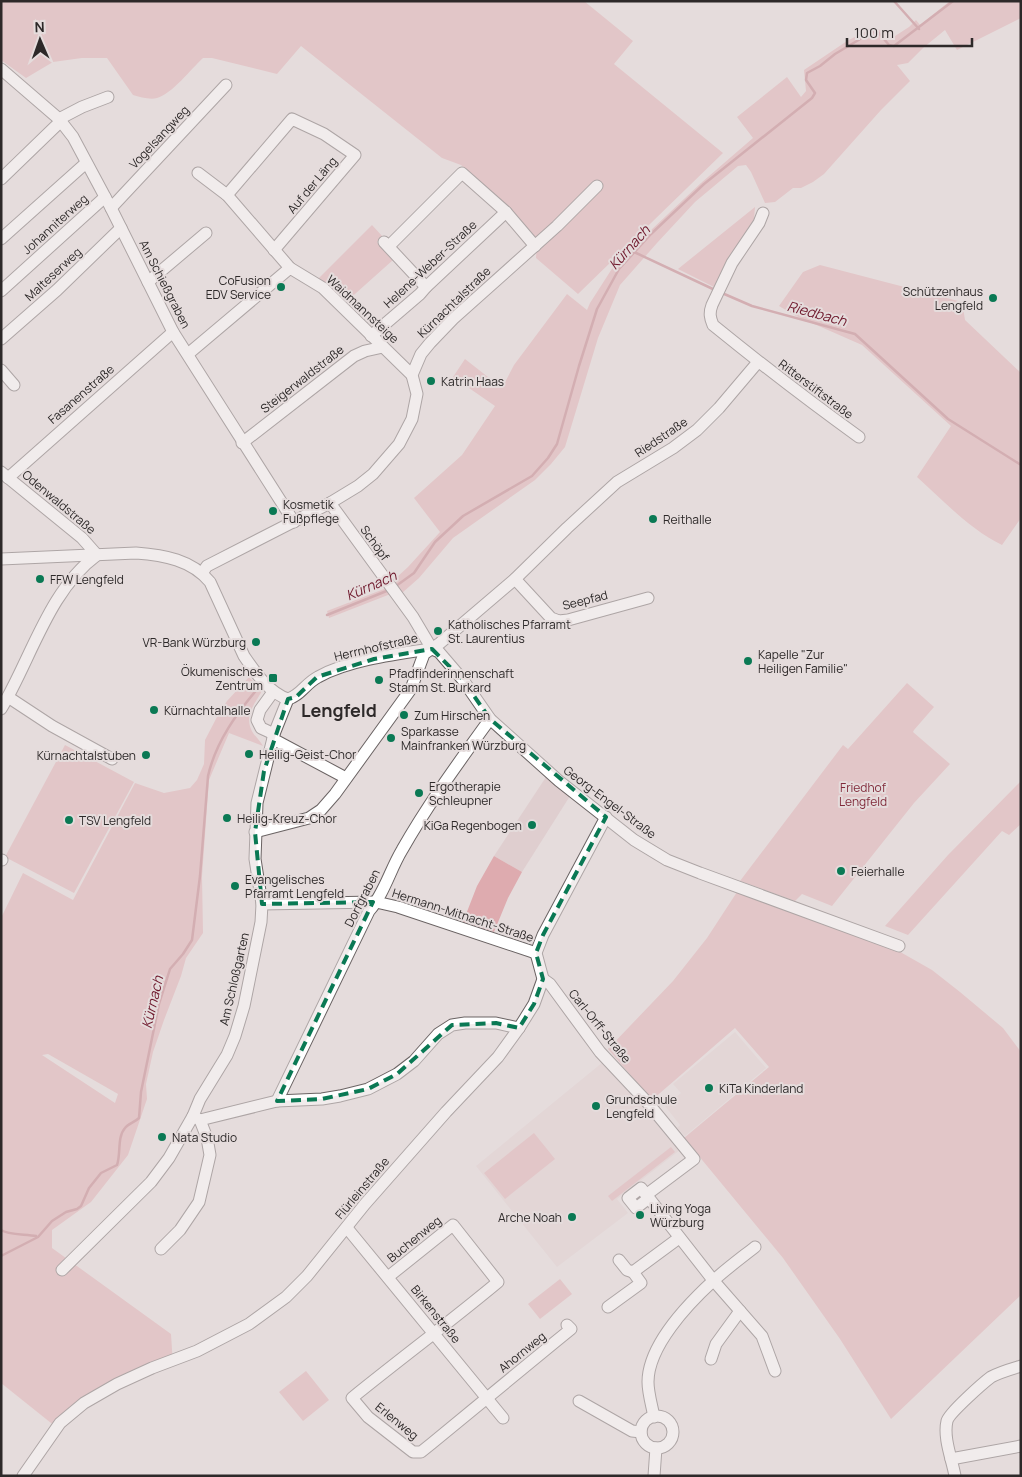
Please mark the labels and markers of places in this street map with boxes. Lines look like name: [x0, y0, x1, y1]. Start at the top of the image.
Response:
place label: CoFusion EDV Service: [206, 272, 271, 303]
marker: CoFusion EDV Service: [275, 281, 287, 293]
place label: Schützenhaus Lengfeld: [903, 283, 983, 314]
marker: Schützenhaus Lengfeld: [987, 292, 999, 304]
place label: Katrin Haas: [441, 373, 504, 390]
marker: Katrin Haas: [425, 375, 437, 387]
place label: Kosmetik Fußpflege: [283, 496, 339, 527]
marker: Kosmetik Fußpflege: [267, 505, 279, 517]
place label: Reithalle: [663, 511, 712, 528]
marker: Reithalle: [647, 513, 659, 525]
place label: FFW Lengfeld: [50, 571, 124, 588]
marker: FFW Lengfeld: [34, 573, 46, 585]
place label: Katholisches Pfarramt St. Laurentius: [448, 616, 571, 647]
marker: Katholisches Pfarramt St. Laurentius: [432, 625, 444, 637]
place label: VR-Bank Würzburg: [143, 634, 246, 651]
marker: VR-Bank Würzburg: [250, 636, 262, 648]
place label: Kapelle "Zur Heiligen Familie": [758, 646, 848, 677]
marker: Kapelle "Zur Heiligen Familie": [742, 655, 754, 667]
place label: Ökumenisches Zentrum: [181, 663, 263, 694]
place label: Pfadfinderinnenschaft Stamm St. Burkard: [389, 665, 514, 696]
marker: Ökumenisches Zentrum: [267, 672, 279, 684]
marker: Pfadfinderinnenschaft Stamm St. Burkard: [373, 674, 385, 686]
place label: Kürnachtalhalle: [164, 702, 250, 719]
marker: Kürnachtalhalle: [148, 704, 160, 716]
place label: Zum Hirschen: [414, 707, 490, 724]
marker: Zum Hirschen: [398, 709, 410, 721]
place label: Sparkasse Mainfranken Würzburg: [401, 723, 526, 754]
marker: Sparkasse Mainfranken Würzburg: [385, 732, 397, 744]
place label: Heilig-Geist-Chor: [259, 746, 357, 763]
place label: Kürnachtalstuben: [37, 747, 136, 764]
marker: Heilig-Geist-Chor: [243, 748, 255, 760]
marker: Kürnachtalstuben: [140, 749, 152, 761]
place label: Ergotherapie Schleupner: [429, 778, 501, 809]
marker: Ergotherapie Schleupner: [413, 787, 425, 799]
place label: Heilig-Kreuz-Chor: [237, 810, 337, 827]
place label: TSV Lengfeld: [79, 812, 151, 829]
marker: Heilig-Kreuz-Chor: [221, 812, 233, 824]
marker: TSV Lengfeld: [63, 814, 75, 826]
place label: KiGa Regenbogen: [424, 817, 522, 834]
marker: KiGa Regenbogen: [526, 819, 538, 831]
place label: Feierhalle: [851, 863, 904, 880]
marker: Feierhalle: [835, 865, 847, 877]
place label: Evangelisches Pfarramt Lengfeld: [245, 871, 344, 902]
marker: Evangelisches Pfarramt Lengfeld: [229, 880, 241, 892]
place label: KiTa Kinderland: [719, 1080, 803, 1097]
marker: KiTa Kinderland: [703, 1082, 715, 1094]
place label: Grundschule Lengfeld: [606, 1091, 677, 1122]
marker: Grundschule Lengfeld: [590, 1100, 602, 1112]
place label: Nata Studio: [172, 1129, 237, 1146]
marker: Nata Studio: [156, 1131, 168, 1143]
place label: Living Yoga Würzburg: [650, 1200, 711, 1231]
place label: Arche Noah: [498, 1209, 562, 1226]
marker: Living Yoga Würzburg: [634, 1209, 646, 1221]
marker: Arche Noah: [566, 1211, 578, 1223]

